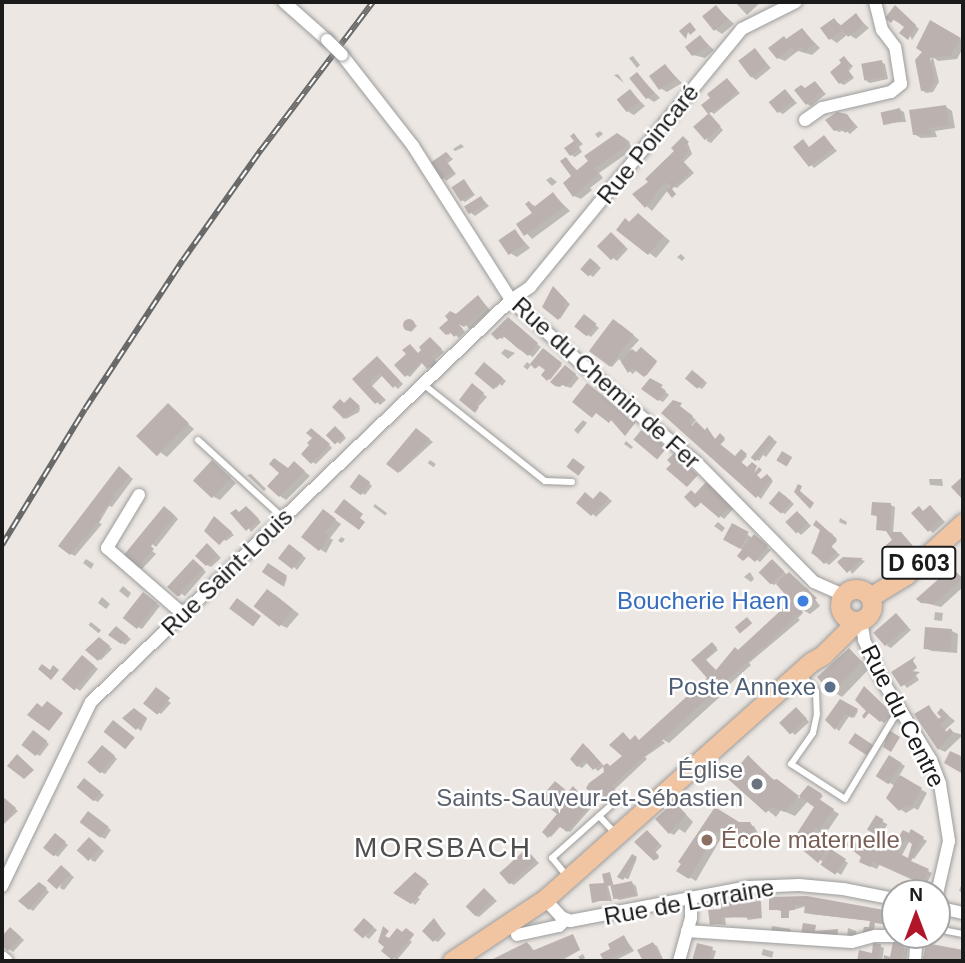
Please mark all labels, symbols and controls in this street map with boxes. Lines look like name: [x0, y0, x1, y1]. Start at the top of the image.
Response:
street label: Rue Poincaré: [591, 78, 705, 210]
street label: Rue du Chemin de Fer: [506, 291, 706, 475]
street label: Rue Saint-Louis: [156, 502, 298, 642]
road number: D 603: [880, 544, 958, 582]
place label: Boucherie Haen: [617, 587, 789, 615]
marker: Boucherie Haen: [795, 593, 811, 609]
street label: Rue du Centre: [855, 640, 951, 792]
place label: Poste Annexe: [667, 673, 816, 701]
marker: Poste Annexe: [822, 679, 838, 695]
place label: Église Saints-Sauveur-et-Sébastien: [436, 756, 743, 812]
marker: Église Saints-Sauveur-et-Sébastien: [749, 776, 765, 792]
place label: École maternelle: [721, 826, 900, 854]
district label: MORSBACH: [355, 831, 531, 865]
marker: École maternelle: [699, 832, 715, 848]
street label: Rue de Lorraine: [602, 873, 776, 931]
north arrow: [881, 879, 951, 949]
text: N: [909, 884, 923, 905]

